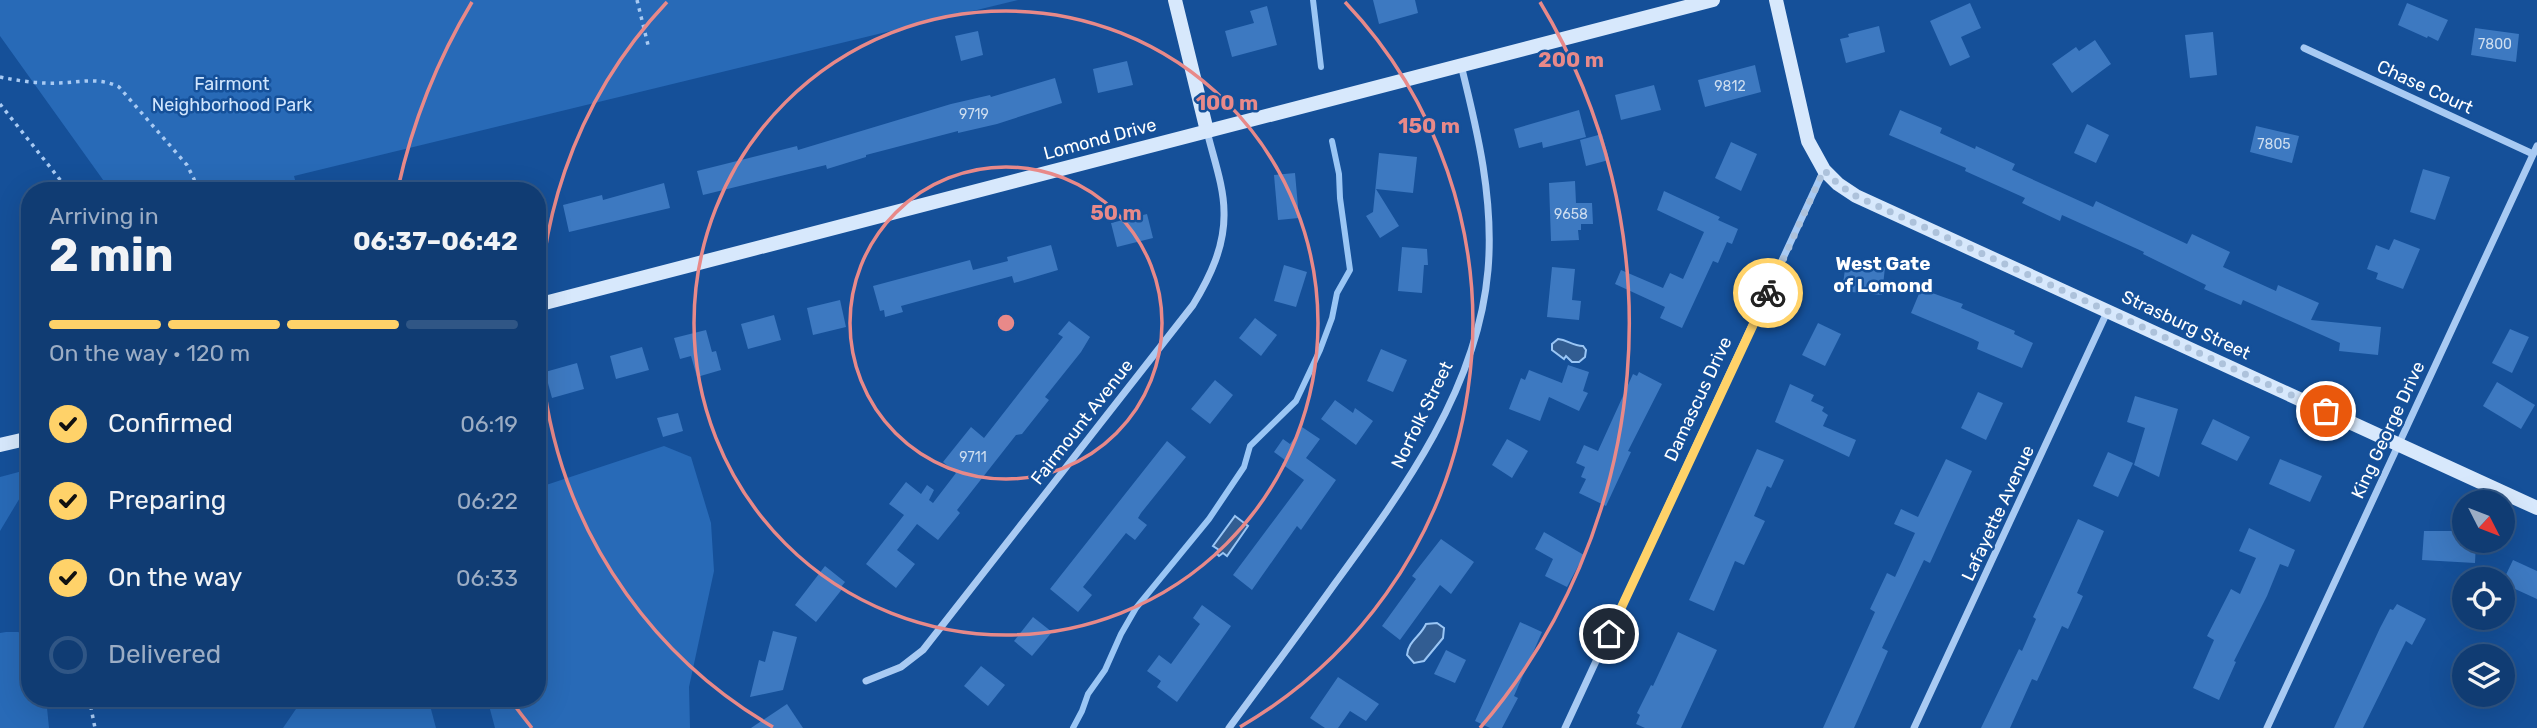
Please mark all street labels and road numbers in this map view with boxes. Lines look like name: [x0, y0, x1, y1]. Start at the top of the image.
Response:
street label: Chase Court: [2373, 55, 2477, 119]
street label: Lomond Drive: [1041, 113, 1159, 165]
street label: Strasburg Street: [2118, 286, 2254, 364]
street label: Damascus Drive: [1659, 333, 1737, 465]
street label: Fairmount Avenue: [1026, 355, 1138, 489]
street label: Norfolk Street: [1387, 358, 1457, 472]
street label: King George Drive: [2347, 358, 2429, 502]
street label: Lafayette Avenue: [1957, 442, 2039, 584]

